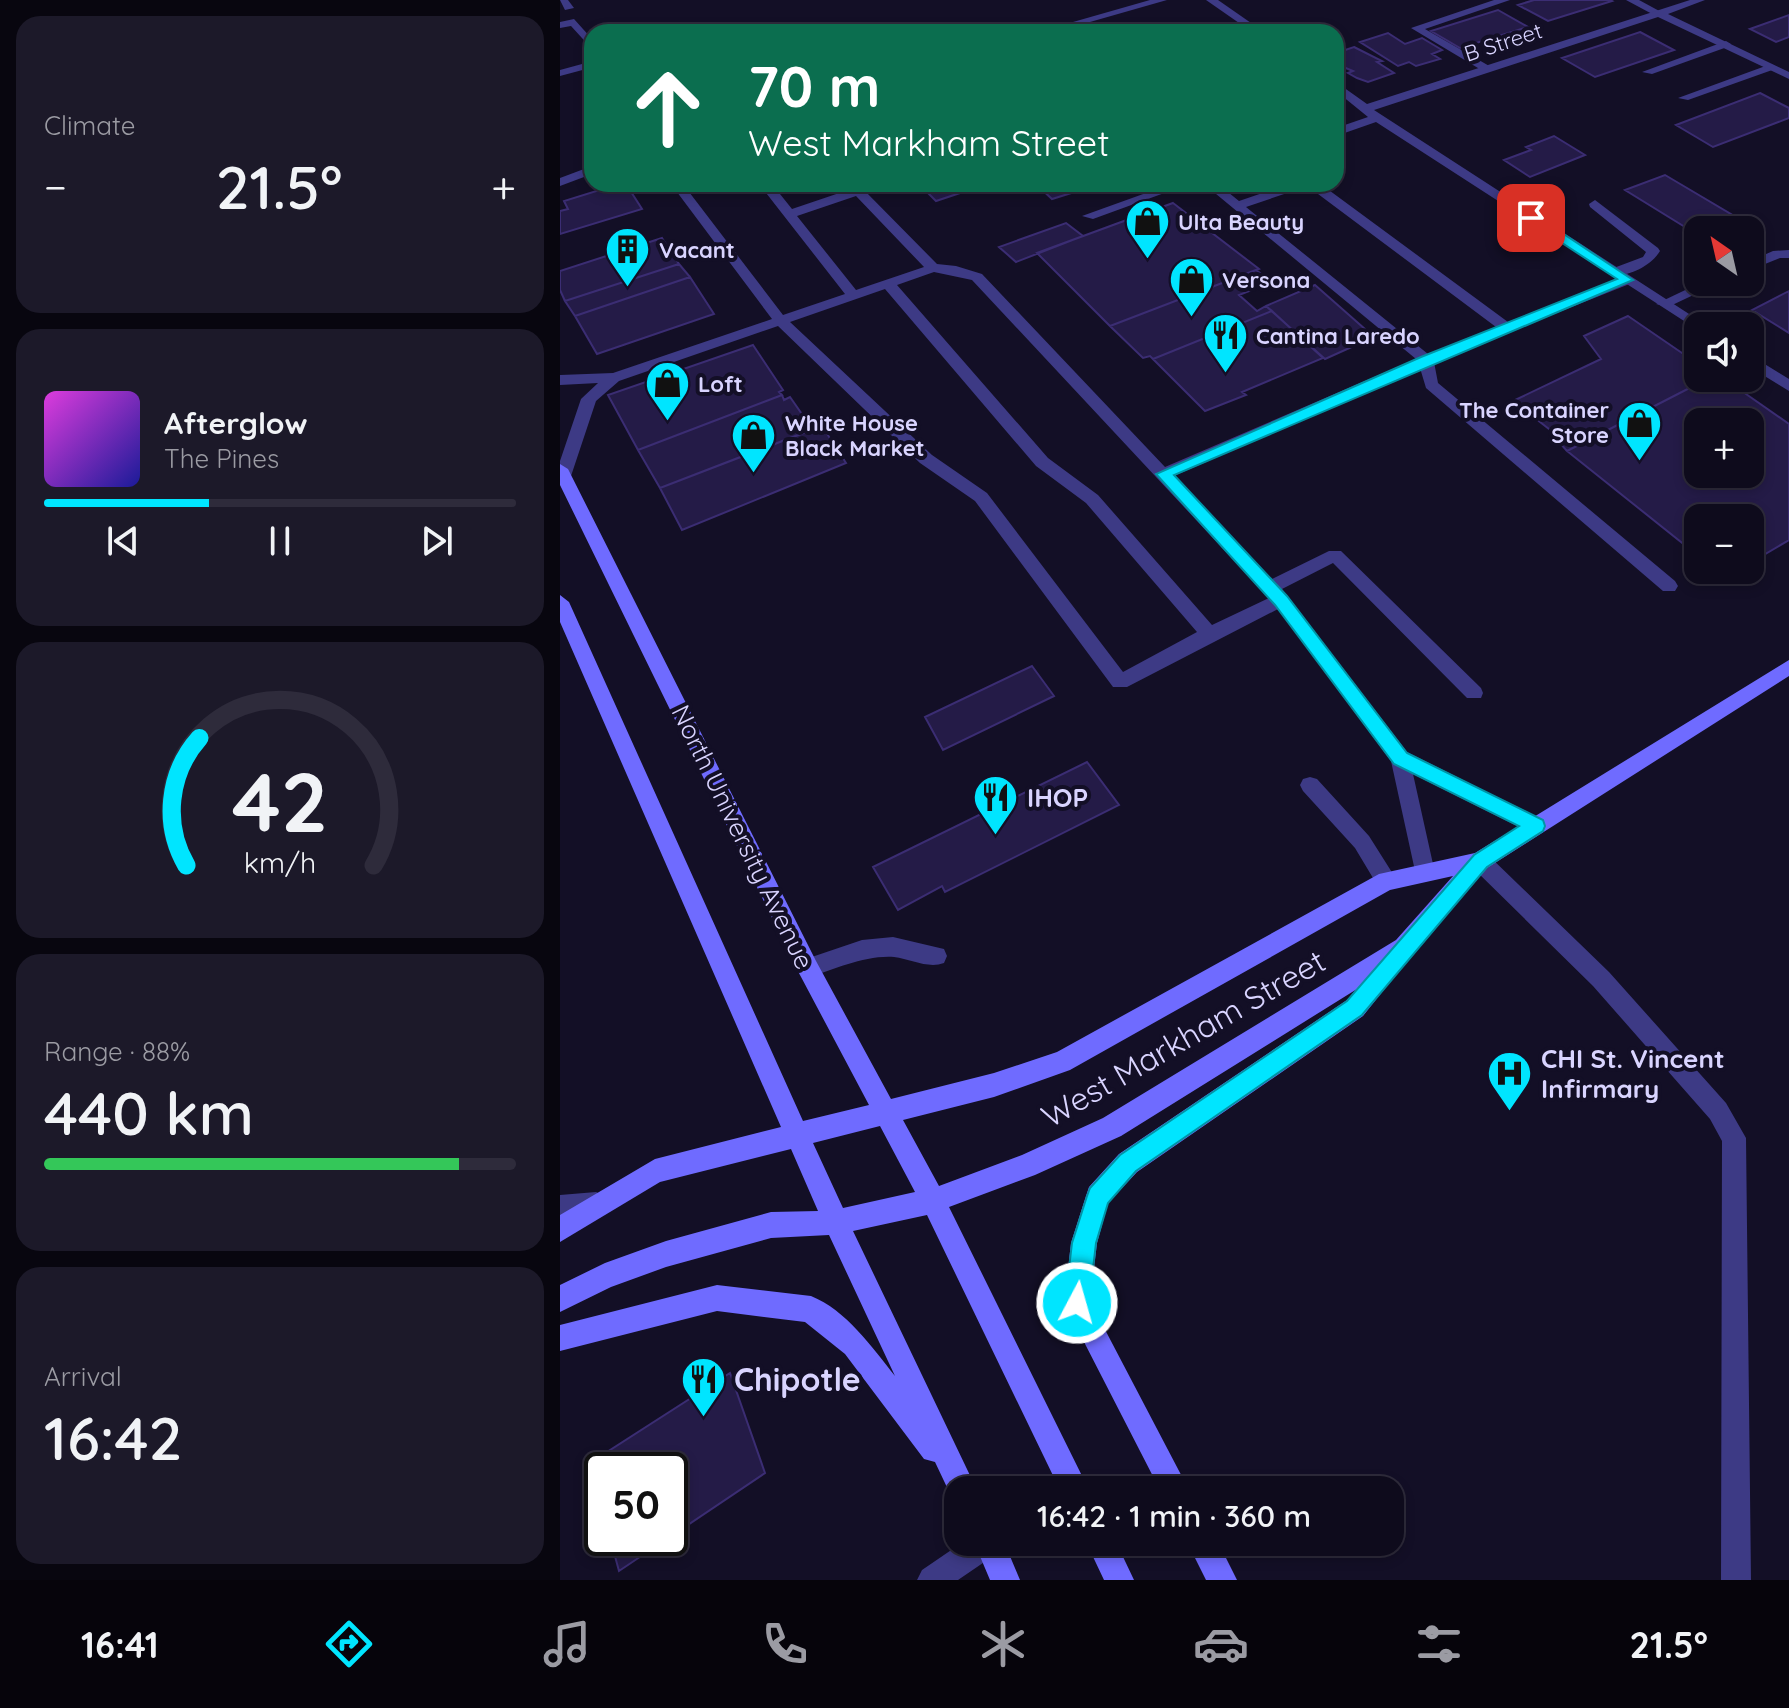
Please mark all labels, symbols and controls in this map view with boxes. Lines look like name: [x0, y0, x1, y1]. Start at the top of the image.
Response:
street label: B Street: [1460, 16, 1546, 68]
text: 70 m: [748, 51, 880, 121]
icon: ahead: [616, 56, 720, 160]
text: Climate: [44, 109, 135, 142]
text: West Markham Street: [748, 120, 1109, 165]
text: 21.5°: [216, 149, 342, 224]
text: −: [44, 159, 67, 214]
text: +: [491, 159, 516, 214]
pin: [1497, 184, 1565, 252]
icon: arrive: [1509, 196, 1553, 240]
shop icon: Ulta Beauty: [1123, 198, 1171, 261]
place label: Ulta Beauty: [1178, 208, 1304, 236]
north arrow: [1684, 216, 1764, 296]
map controls: [1684, 216, 1764, 584]
building icon: Vacant: [604, 226, 652, 289]
place label: Vacant: [659, 236, 735, 264]
shop icon: Versona: [1167, 256, 1215, 319]
place label: Versona: [1222, 266, 1310, 294]
restaurant icon: Cantina Laredo: [1201, 312, 1249, 375]
button: sound: [1684, 312, 1764, 392]
place label: Cantina Laredo: [1256, 322, 1420, 350]
shop icon: Loft: [643, 360, 691, 423]
place label: Loft: [698, 370, 743, 398]
place label: The Container Store: [1459, 396, 1609, 449]
shop icon: The Container Store: [1616, 399, 1664, 462]
text: Afterglow: [164, 404, 307, 442]
button: +: [1684, 408, 1764, 488]
place label: White House Black Market: [785, 409, 925, 462]
shop icon: White House Black Market: [730, 412, 778, 475]
text: The Pines: [164, 442, 279, 475]
button: −: [1684, 504, 1764, 584]
icon: previous: [101, 519, 145, 563]
icon: pause: [258, 519, 302, 563]
icon: next: [415, 519, 459, 563]
street label: North University Avenue: [665, 699, 821, 975]
text: 42: [232, 749, 328, 853]
restaurant icon: IHOP: [972, 773, 1020, 836]
place label: IHOP: [1027, 781, 1088, 814]
text: km/h: [244, 844, 316, 880]
street label: West Markham Street: [1034, 940, 1332, 1136]
text: Range · 88%: [44, 1035, 190, 1068]
place label: CHI St. Vincent Infirmary: [1541, 1042, 1725, 1105]
hospital icon: CHI St. Vincent Infirmary: [1486, 1049, 1534, 1112]
text: 440 km: [44, 1075, 254, 1150]
position arrow: [1035, 1261, 1119, 1345]
restaurant icon: Chipotle: [679, 1355, 727, 1418]
place label: Chipotle: [734, 1359, 861, 1399]
text: Arrival: [44, 1360, 122, 1393]
text: 16:42: [44, 1400, 182, 1475]
speed limit sign: 50: [584, 1452, 688, 1556]
text: 16:42 · 1 min · 360 m: [1037, 1497, 1311, 1535]
icon: directions: [321, 1616, 377, 1672]
icon: music: [539, 1616, 595, 1672]
icon: phone: [757, 1616, 813, 1672]
icon: climate: [975, 1616, 1031, 1672]
icon: car: [1193, 1616, 1249, 1672]
icon: filters: [1411, 1616, 1467, 1672]
text: 16:41: [81, 1622, 159, 1667]
text: 21.5°: [1630, 1622, 1708, 1667]

